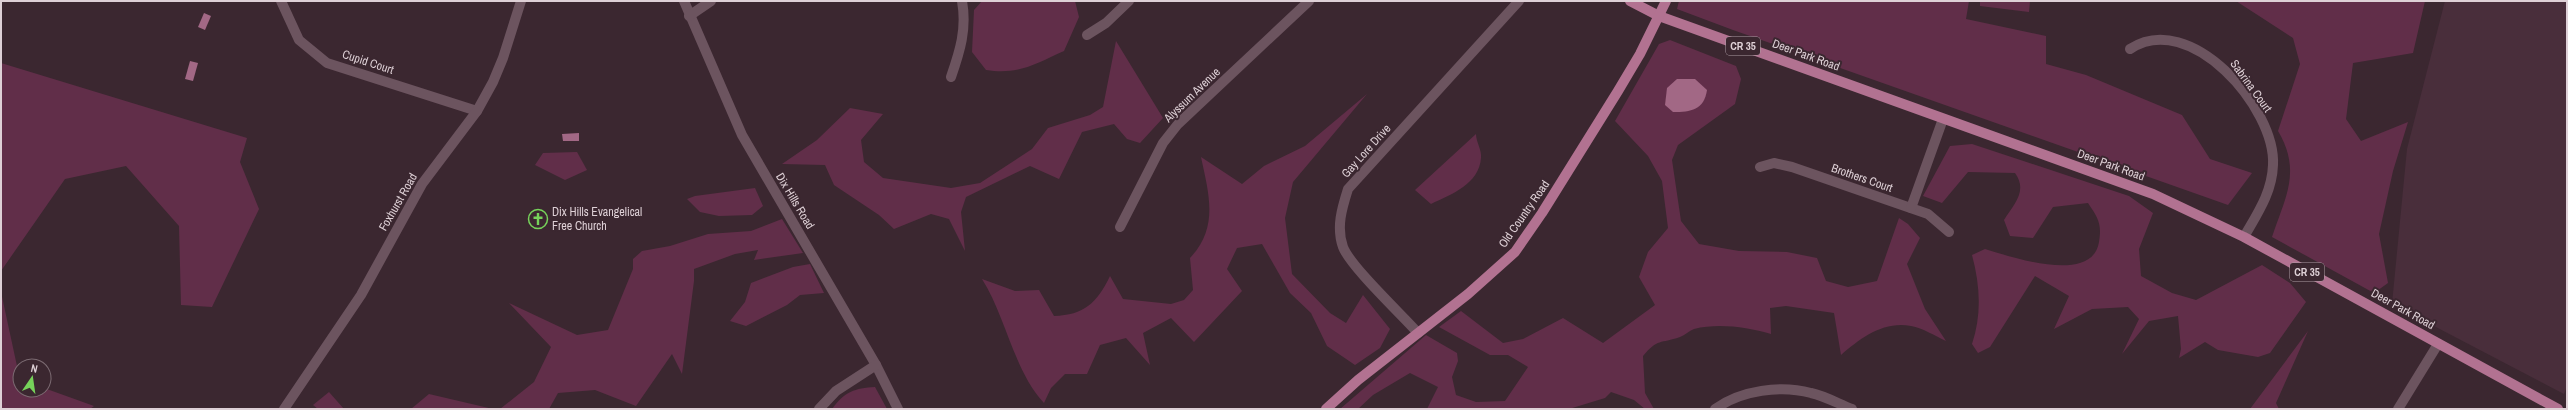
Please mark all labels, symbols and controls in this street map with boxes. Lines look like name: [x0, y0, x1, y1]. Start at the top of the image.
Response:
street label: Deer Park Road: [1770, 35, 1842, 75]
road number: CR 35: [1726, 37, 1760, 55]
street label: Cupid Court: [340, 46, 396, 78]
street label: Sabrina Court: [2227, 57, 2276, 116]
street label: Alyssum Avenue: [1160, 64, 1224, 127]
street label: Gay Lore Drive: [1338, 121, 1394, 181]
street label: Deer Park Road: [2075, 145, 2147, 185]
street label: Brothers Court: [1829, 160, 1895, 196]
street label: Foxhurst Road: [375, 170, 421, 234]
street label: Dix Hills Road: [772, 170, 818, 232]
street label: Old Country Road: [1495, 177, 1553, 251]
place label: Dix Hills Evangelical Free Church: [552, 204, 642, 234]
church icon: Dix Hills Evangelical Free Church: [527, 208, 549, 230]
road number: CR 35: [2290, 263, 2324, 281]
street label: Deer Park Road: [2368, 285, 2438, 333]
north arrow: [12, 358, 52, 398]
text: N: [30, 361, 39, 376]

